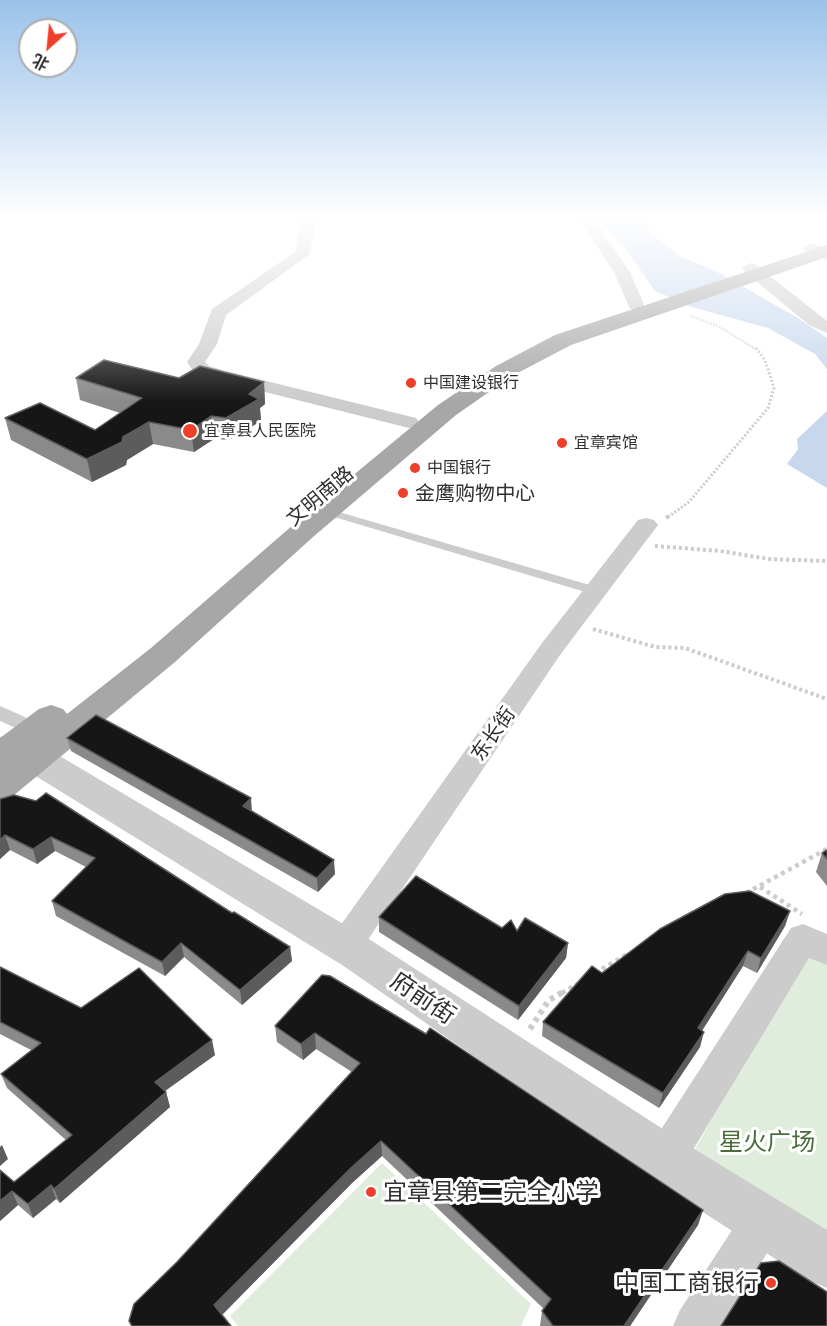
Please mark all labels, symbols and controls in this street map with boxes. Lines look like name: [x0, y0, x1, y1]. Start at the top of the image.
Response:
north arrow: [18, 18, 78, 78]
text: 北: [30, 51, 52, 74]
place label: 中国建设银行: [423, 373, 519, 393]
marker: 中国建设银行: [404, 376, 418, 390]
place label: 宜章县人民医院: [204, 421, 316, 441]
marker: 宜章县人民医院: [181, 422, 199, 440]
place label: 宜章宾馆: [574, 433, 638, 453]
marker: 宜章宾馆: [555, 436, 569, 450]
place label: 中国银行: [427, 458, 491, 478]
street label: 文明南路: [282, 461, 358, 531]
marker: 中国银行: [408, 461, 422, 475]
place label: 金鹰购物中心: [415, 481, 535, 505]
marker: 金鹰购物中心: [396, 486, 410, 500]
street label: 东长街: [466, 703, 520, 765]
street label: 府前街: [385, 966, 461, 1030]
park label: 星火广场: [719, 1128, 815, 1156]
place label: 宜章县第二完全小学: [383, 1178, 599, 1206]
marker: 宜章县第二完全小学: [364, 1185, 378, 1199]
place label: 中国工商银行: [615, 1269, 759, 1297]
marker: 中国工商银行: [764, 1276, 778, 1290]

